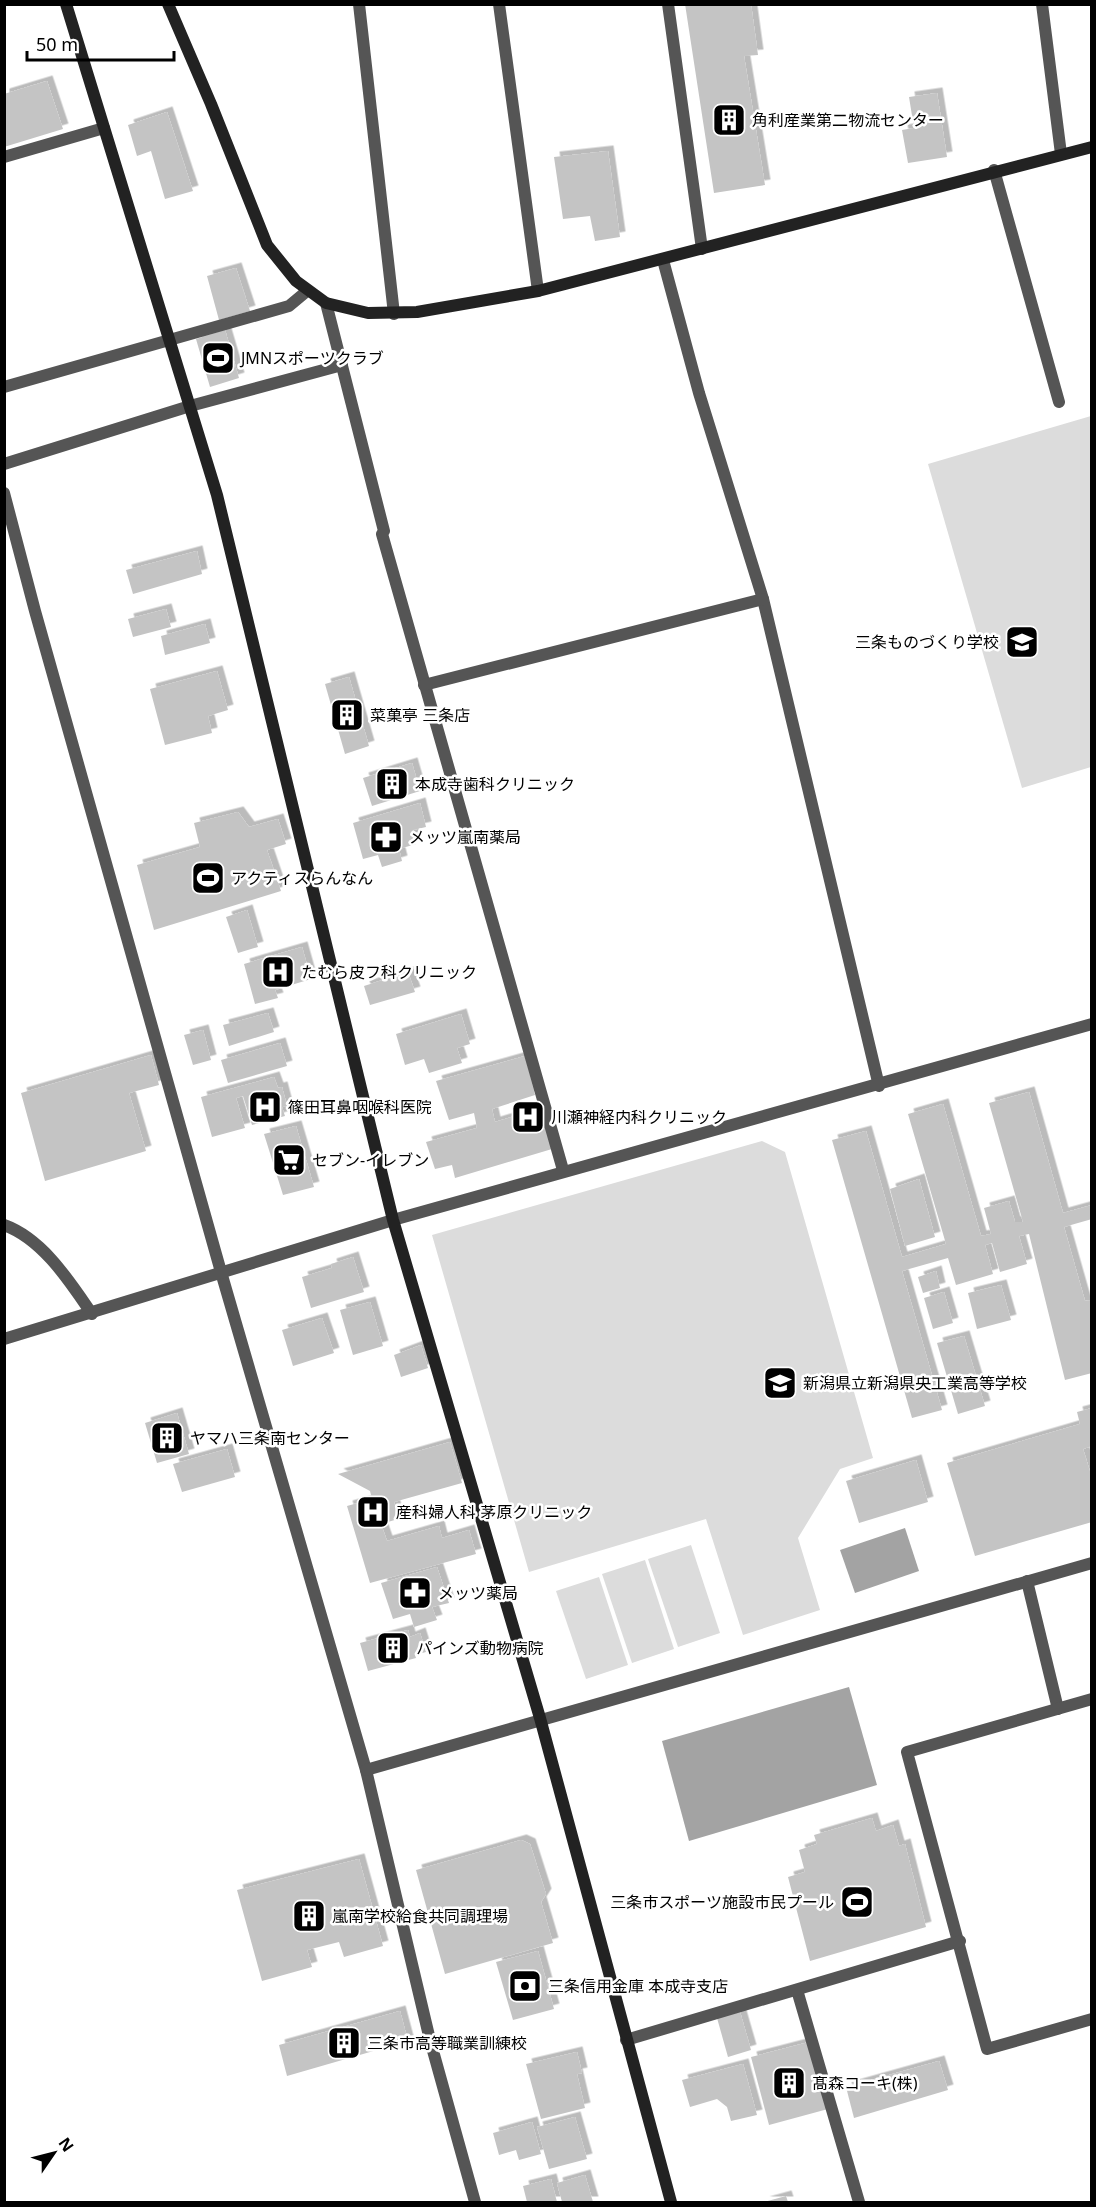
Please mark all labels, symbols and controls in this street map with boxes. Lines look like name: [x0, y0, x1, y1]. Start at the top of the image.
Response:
scale bar: [27, 24, 174, 62]
text: 50 m: [36, 32, 78, 56]
building icon: 角利産業第二物流センター: [711, 102, 747, 138]
place label: 角利産業第二物流センター: [752, 109, 944, 131]
sports icon: JMNスポーツクラブ: [200, 340, 236, 376]
place label: JMNスポーツクラブ: [239, 347, 384, 369]
school or university icon: 三条ものづくり学校: [1004, 624, 1040, 660]
place label: 三条ものづくり学校: [855, 631, 999, 653]
building icon: 菜菓亭 三条店: [329, 697, 365, 733]
place label: 菜菓亭 三条店: [370, 704, 470, 726]
building icon: 本成寺歯科クリニック: [374, 766, 410, 802]
place label: 本成寺歯科クリニック: [415, 773, 575, 795]
pharmacy icon: メッツ嵐南薬局: [368, 819, 404, 855]
place label: メッツ嵐南薬局: [409, 826, 521, 848]
sports icon: アクティスらんなん: [190, 860, 226, 896]
place label: アクティスらんなん: [231, 867, 373, 889]
hospital icon: たむら皮フ科クリニック: [260, 954, 296, 990]
place label: たむら皮フ科クリニック: [301, 961, 477, 983]
hospital icon: 篠田耳鼻咽喉科医院: [247, 1089, 283, 1125]
place label: 篠田耳鼻咽喉科医院: [288, 1096, 432, 1118]
hospital icon: 川瀬神経内科クリニック: [510, 1099, 546, 1135]
place label: 川瀬神経内科クリニック: [551, 1106, 727, 1128]
supermarket icon: セブン-イレブン: [271, 1142, 307, 1178]
place label: セブン-イレブン: [312, 1149, 429, 1171]
school or university icon: 新潟県立新潟県央工業高等学校: [762, 1365, 798, 1401]
place label: 新潟県立新潟県央工業高等学校: [803, 1372, 1027, 1394]
building icon: ヤマハ三条南センター: [149, 1420, 185, 1456]
place label: ヤマハ三条南センター: [190, 1427, 350, 1449]
hospital icon: 産科婦人科 茅原クリニック: [355, 1494, 391, 1530]
place label: 産科婦人科 茅原クリニック: [396, 1501, 592, 1523]
pharmacy icon: メッツ薬局: [397, 1575, 433, 1611]
place label: メッツ薬局: [438, 1582, 518, 1604]
building icon: パインズ動物病院: [375, 1630, 411, 1666]
place label: パインズ動物病院: [416, 1637, 544, 1659]
sports icon: 三条市スポーツ施設市民プール: [839, 1884, 875, 1920]
place label: 三条市スポーツ施設市民プール: [610, 1891, 834, 1913]
building icon: 嵐南学校給食共同調理場: [291, 1898, 327, 1934]
place label: 嵐南学校給食共同調理場: [332, 1905, 508, 1927]
bank icon: 三条信用金庫 本成寺支店: [507, 1968, 543, 2004]
place label: 三条信用金庫 本成寺支店: [548, 1975, 728, 1997]
building icon: 三条市高等職業訓練校: [326, 2025, 362, 2061]
place label: 三条市高等職業訓練校: [367, 2032, 527, 2054]
building icon: 髙森コーキ(株): [771, 2065, 807, 2101]
place label: 髙森コーキ(株): [812, 2072, 918, 2094]
north arrow: [24, 2123, 84, 2183]
text: N: [54, 2133, 79, 2156]

